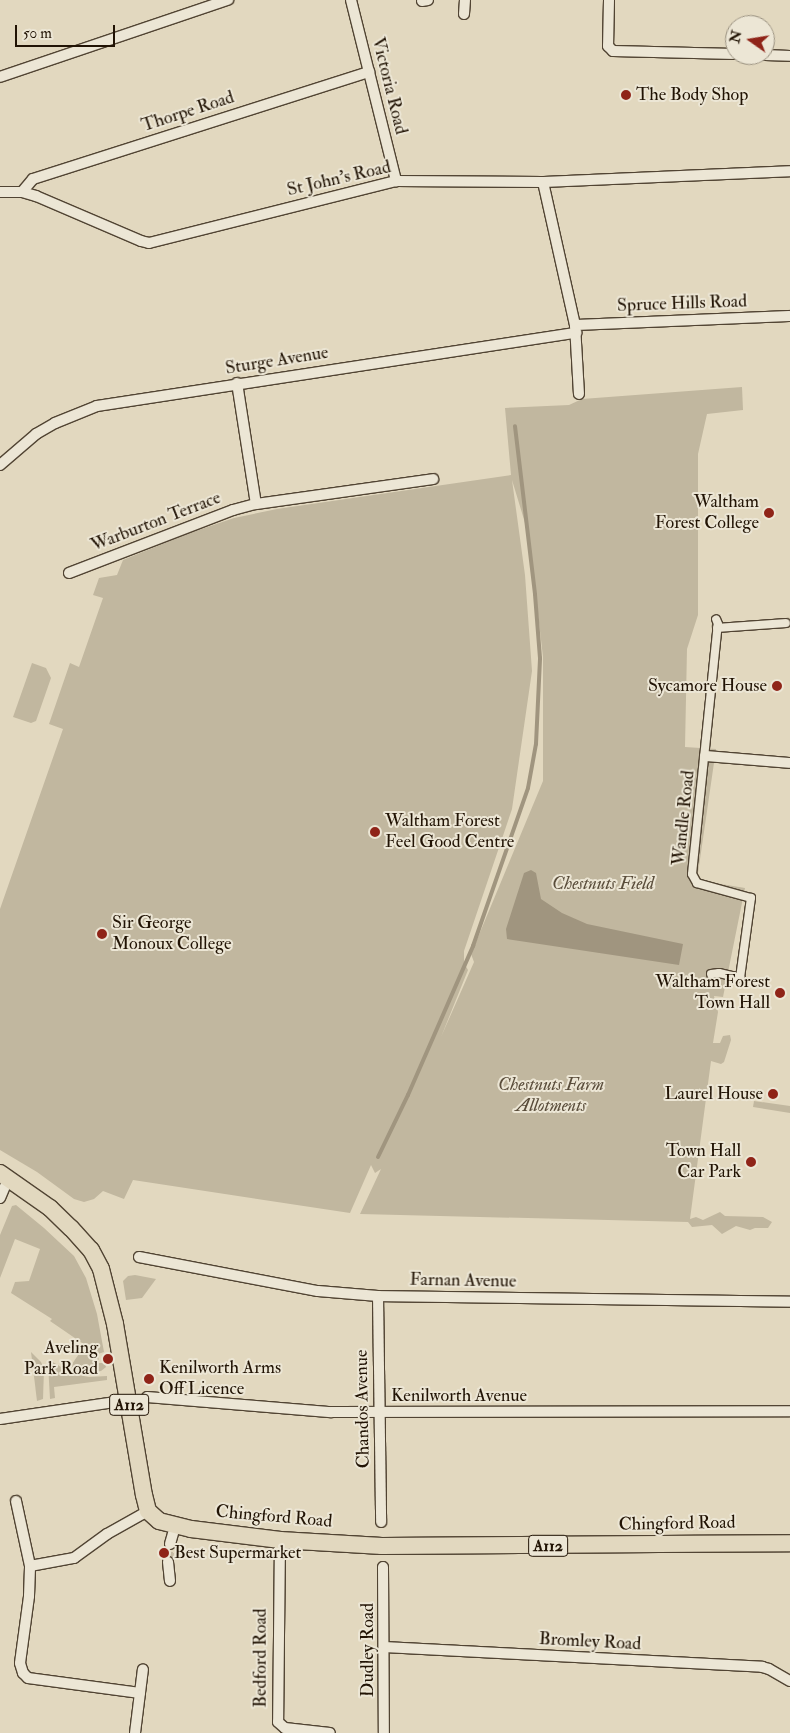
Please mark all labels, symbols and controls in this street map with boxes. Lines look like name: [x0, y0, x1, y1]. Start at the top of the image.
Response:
scale bar: [18, 15, 118, 47]
north arrow: [725, 15, 775, 65]
text: 50 m: [23, 24, 52, 43]
text: N: [726, 29, 746, 45]
street label: Victoria Road: [366, 35, 412, 137]
place label: The Body Shop: [636, 84, 748, 106]
street label: Thorpe Road: [139, 87, 237, 137]
marker: The Body Shop: [620, 89, 632, 101]
street label: St John's Road: [285, 157, 393, 201]
street label: Spruce Hills Road: [617, 291, 747, 317]
street label: Sturge Avenue: [224, 342, 330, 380]
street label: Warburton Terrace: [88, 487, 224, 557]
place label: Waltham Forest College: [655, 492, 759, 534]
marker: Waltham Forest College: [763, 507, 775, 519]
place label: Sycamore House: [648, 675, 767, 697]
marker: Sycamore House: [771, 680, 783, 692]
street label: Wandle Road: [668, 769, 700, 867]
place label: Waltham Forest Feel Good Centre: [385, 811, 514, 854]
marker: Waltham Forest Feel Good Centre: [369, 826, 381, 838]
park label: Chestnuts Field: [552, 873, 654, 895]
place label: Sir George Monoux College: [112, 913, 232, 956]
marker: Sir George Monoux College: [96, 928, 108, 940]
place label: Waltham Forest Town Hall: [655, 972, 770, 1014]
marker: Waltham Forest Town Hall: [774, 987, 786, 999]
park label: Chestnuts Farm Allotments: [498, 1075, 604, 1118]
place label: Laurel House: [664, 1083, 763, 1105]
marker: Laurel House: [767, 1088, 779, 1100]
place label: Town Hall Car Park: [666, 1141, 741, 1184]
marker: Town Hall Car Park: [745, 1156, 757, 1168]
street label: Farnan Avenue: [409, 1269, 517, 1293]
place label: Aveling Park Road: [24, 1338, 98, 1380]
street label: Chandos Avenue: [351, 1349, 375, 1469]
marker: Aveling Park Road: [102, 1353, 114, 1365]
place label: Kenilworth Arms Off Licence: [159, 1358, 281, 1400]
marker: Kenilworth Arms Off Licence: [143, 1373, 155, 1385]
street label: Kenilworth Avenue: [391, 1385, 527, 1407]
road number: A112: [109, 1392, 149, 1418]
street label: Chingford Road: [215, 1501, 333, 1533]
street label: Chingford Road: [618, 1512, 736, 1536]
road number: A112: [528, 1532, 568, 1560]
place label: Best Supermarket: [174, 1542, 301, 1564]
marker: Best Supermarket: [158, 1547, 170, 1559]
street label: Dudley Road: [357, 1603, 379, 1697]
street label: Bedford Road: [250, 1608, 272, 1708]
street label: Bromley Road: [538, 1629, 642, 1655]

